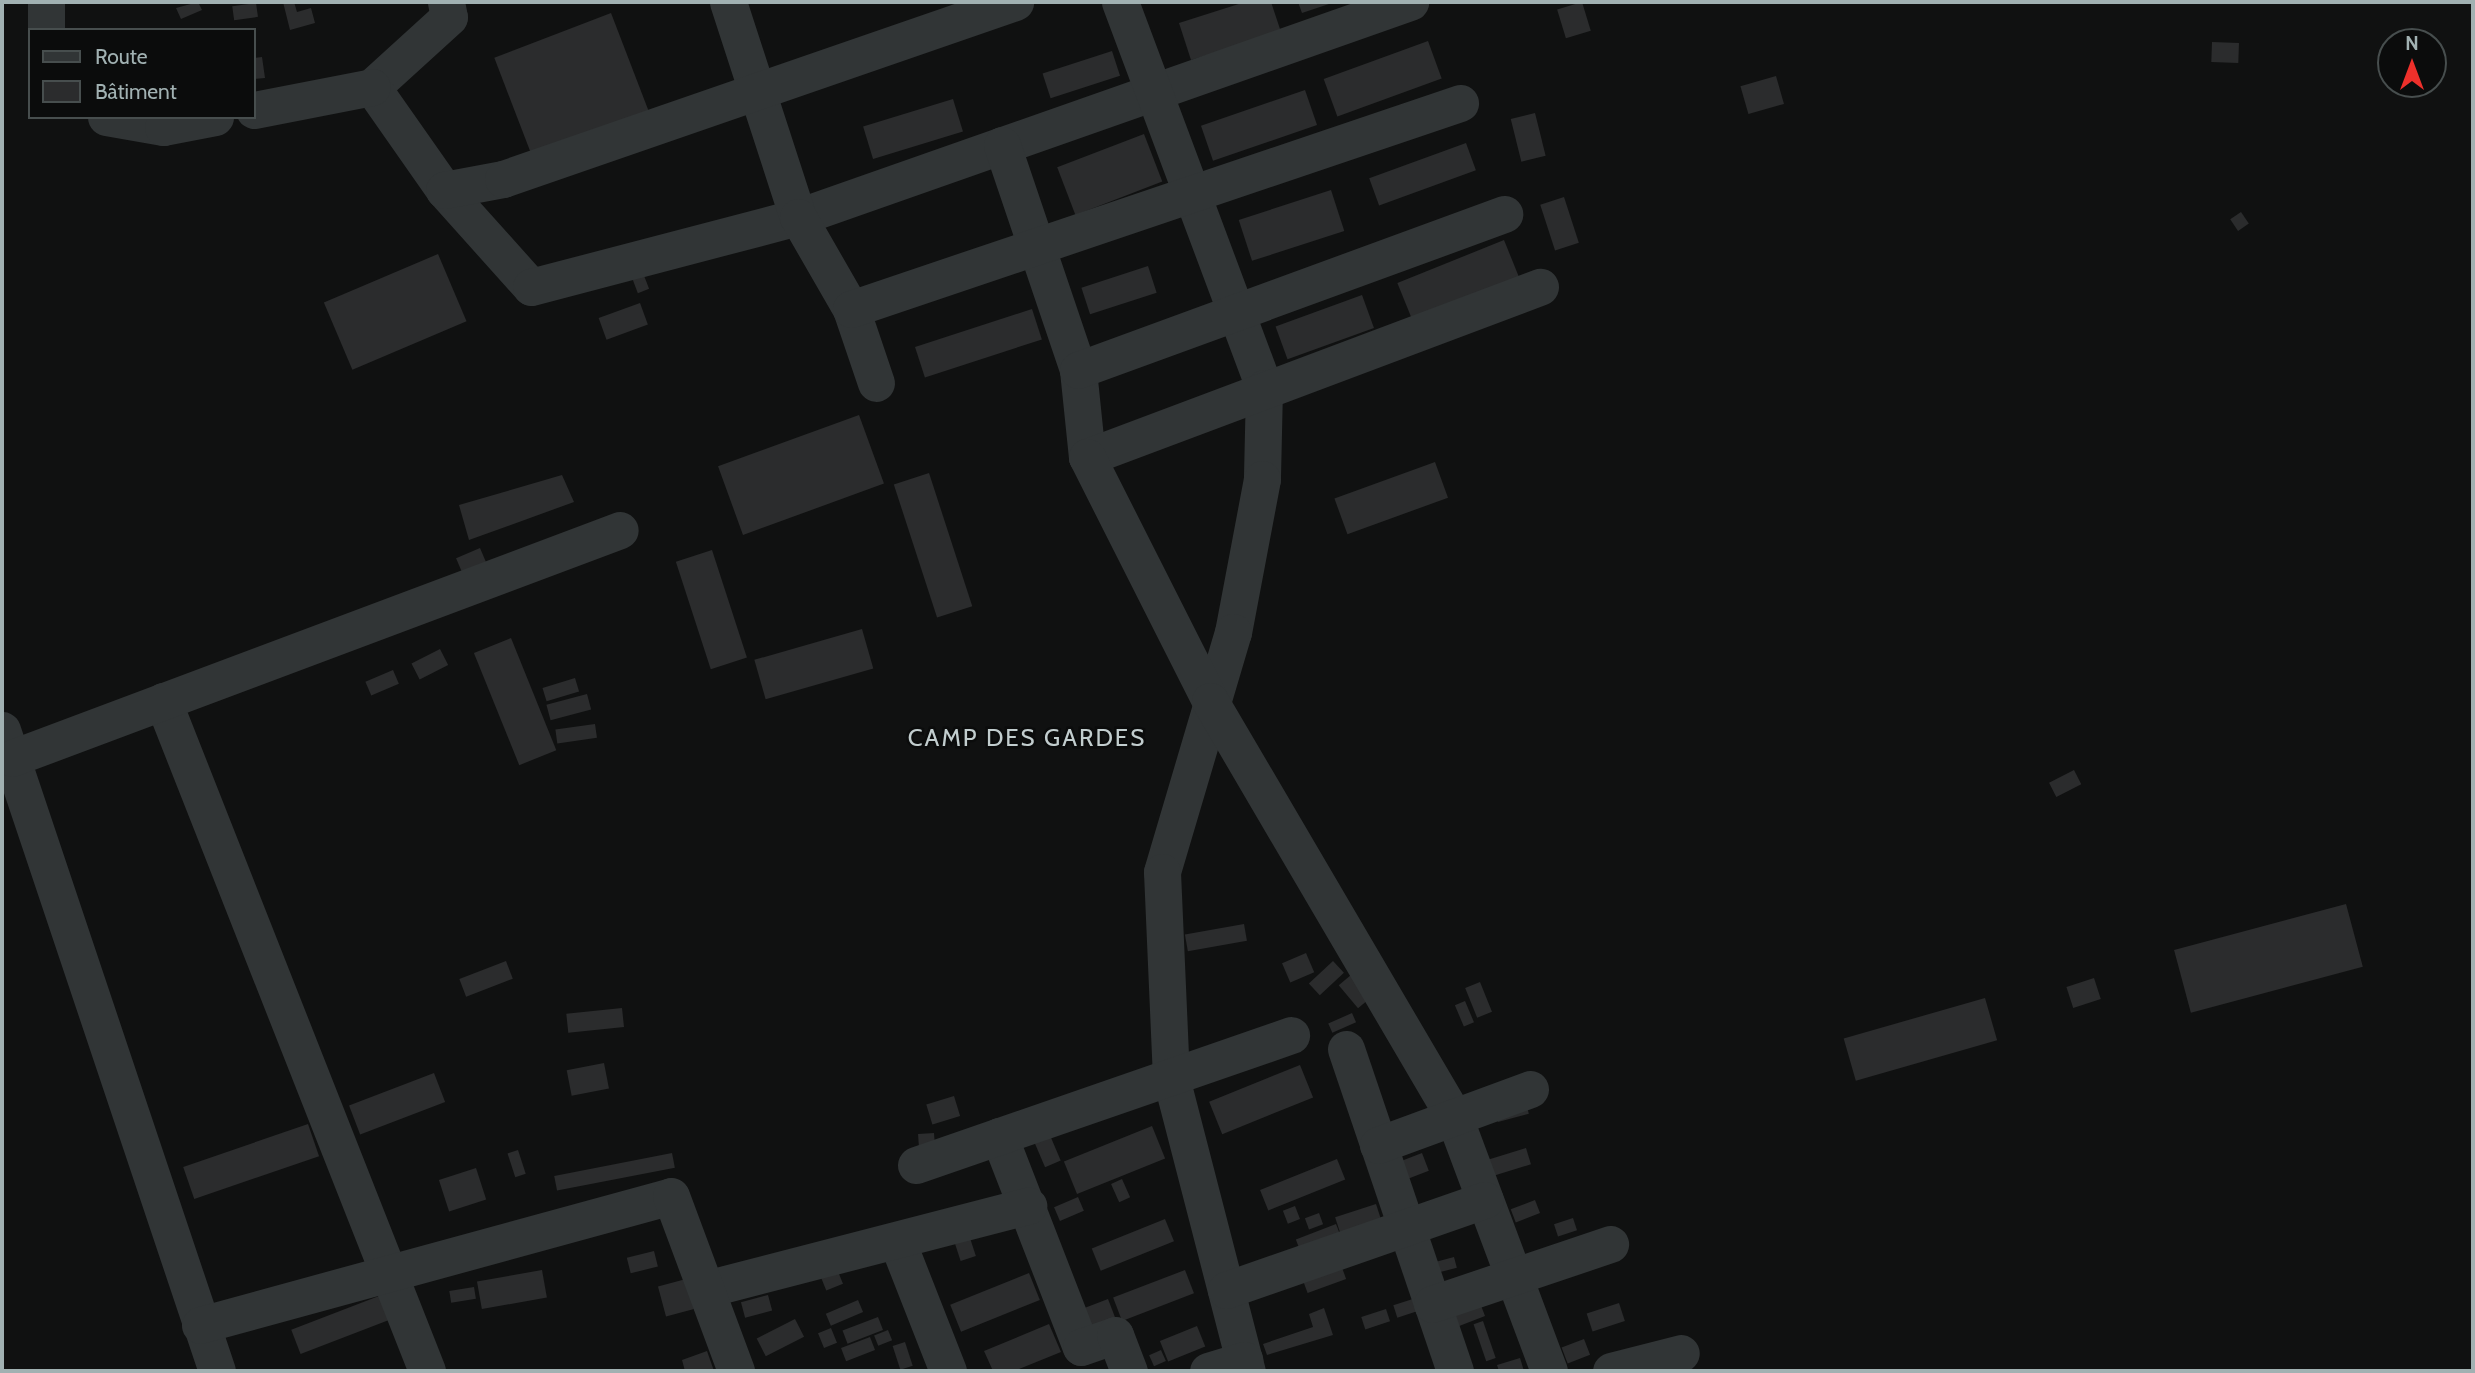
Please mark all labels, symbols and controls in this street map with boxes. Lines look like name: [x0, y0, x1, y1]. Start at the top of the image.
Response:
legend: [28, 28, 256, 119]
north arrow: [2377, 28, 2447, 98]
text: N: [2405, 32, 2419, 55]
text: Route: [95, 44, 148, 69]
text: Bâtiment: [95, 79, 177, 104]
district label: CAMP DES GARDES: [910, 724, 1144, 752]

